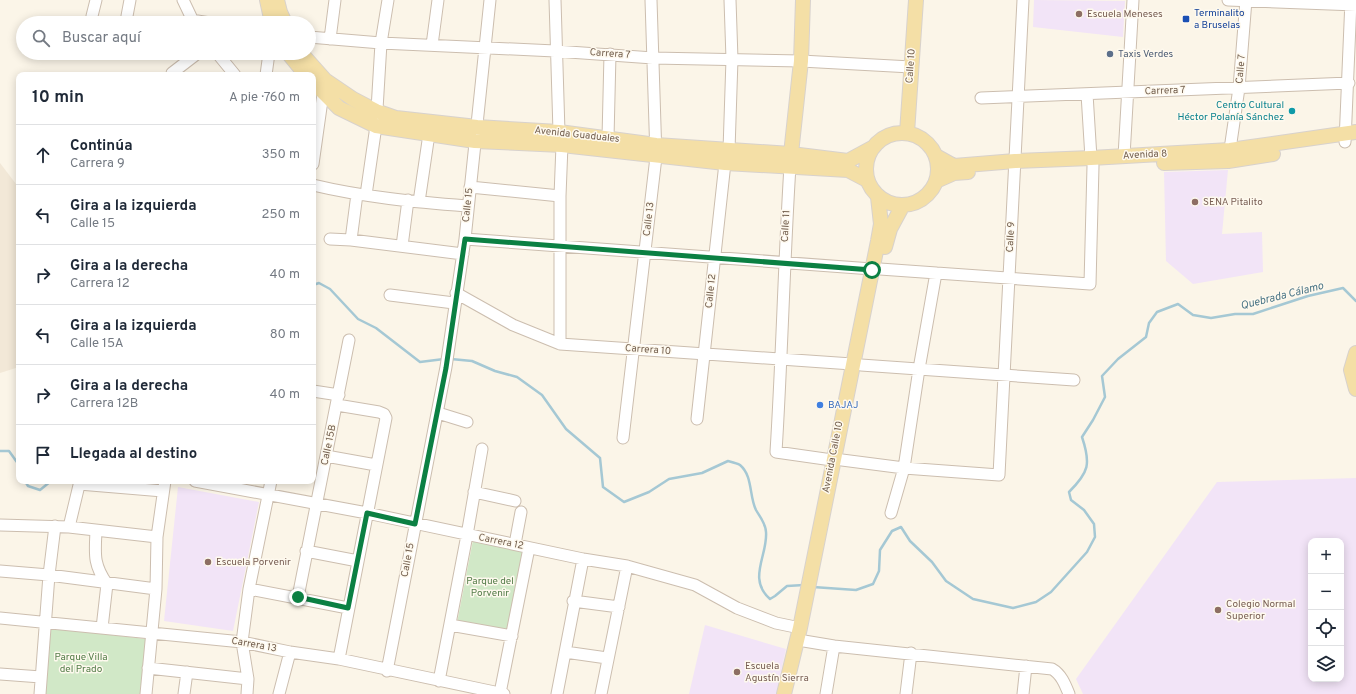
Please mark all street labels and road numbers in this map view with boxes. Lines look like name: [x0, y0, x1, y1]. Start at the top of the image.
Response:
street label: Carrera 7: [589, 46, 631, 62]
street label: Calle 10: [903, 48, 919, 84]
street label: Calle 7: [1233, 54, 1249, 84]
street label: Carrera 7: [1144, 84, 1186, 98]
street label: Avenida Guaduales: [534, 124, 620, 146]
street label: Avenida 8: [1123, 147, 1167, 163]
street label: Calle 15: [460, 187, 476, 223]
street label: Calle 13: [640, 201, 658, 237]
street label: Calle 11: [779, 210, 793, 242]
street label: Calle 9: [1004, 221, 1018, 253]
street label: Calle 12: [703, 273, 719, 309]
street label: Carrera 10: [624, 342, 672, 358]
street label: Avenida Calle 10: [820, 420, 846, 494]
street label: Calle 15B: [318, 423, 340, 467]
street label: Carrera 12: [477, 531, 525, 553]
street label: Calle 15: [398, 542, 418, 578]
street label: Carrera 13: [230, 635, 278, 655]

